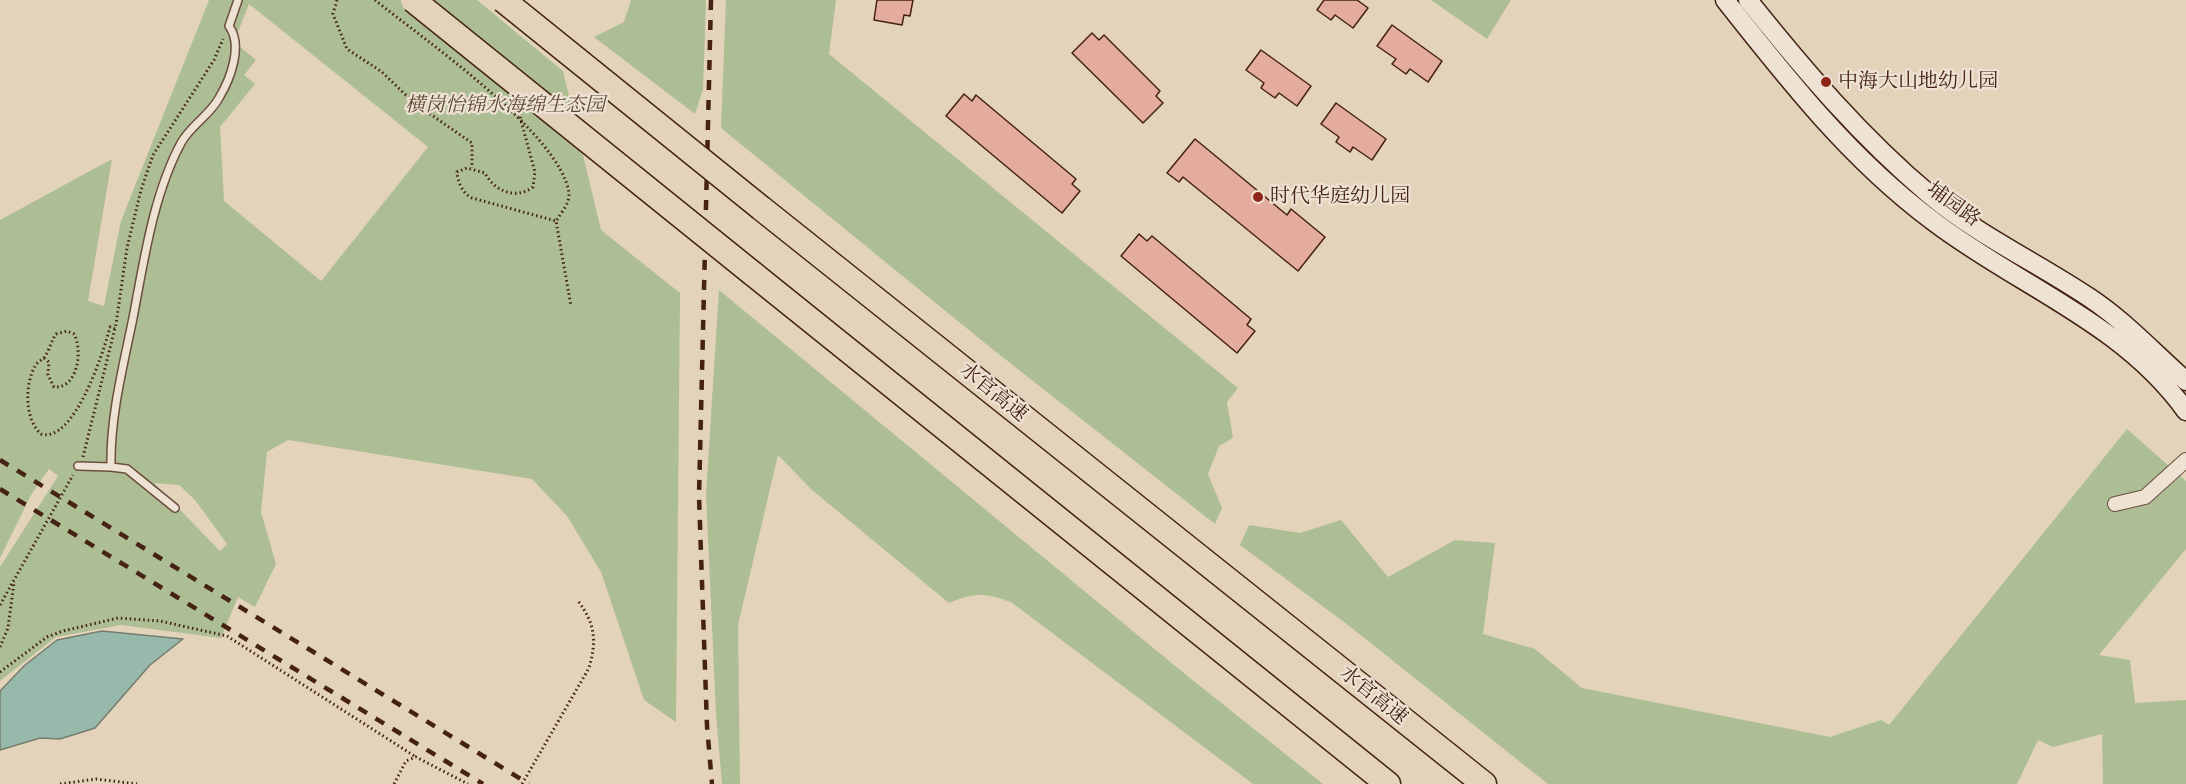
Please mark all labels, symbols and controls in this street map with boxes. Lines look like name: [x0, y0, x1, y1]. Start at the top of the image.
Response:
place label: 中海大山地幼儿园: [1838, 70, 1998, 94]
marker: 中海大山地幼儿园: [1819, 75, 1833, 89]
park label: 横岗怡锦水海绵生态园: [405, 94, 605, 118]
street label: 埔园路: [1922, 178, 1984, 232]
place label: 时代华庭幼儿园: [1270, 185, 1410, 209]
marker: 时代华庭幼儿园: [1251, 190, 1265, 204]
street label: 水官高速: [954, 359, 1032, 427]
street label: 水官高速: [1334, 662, 1412, 730]

